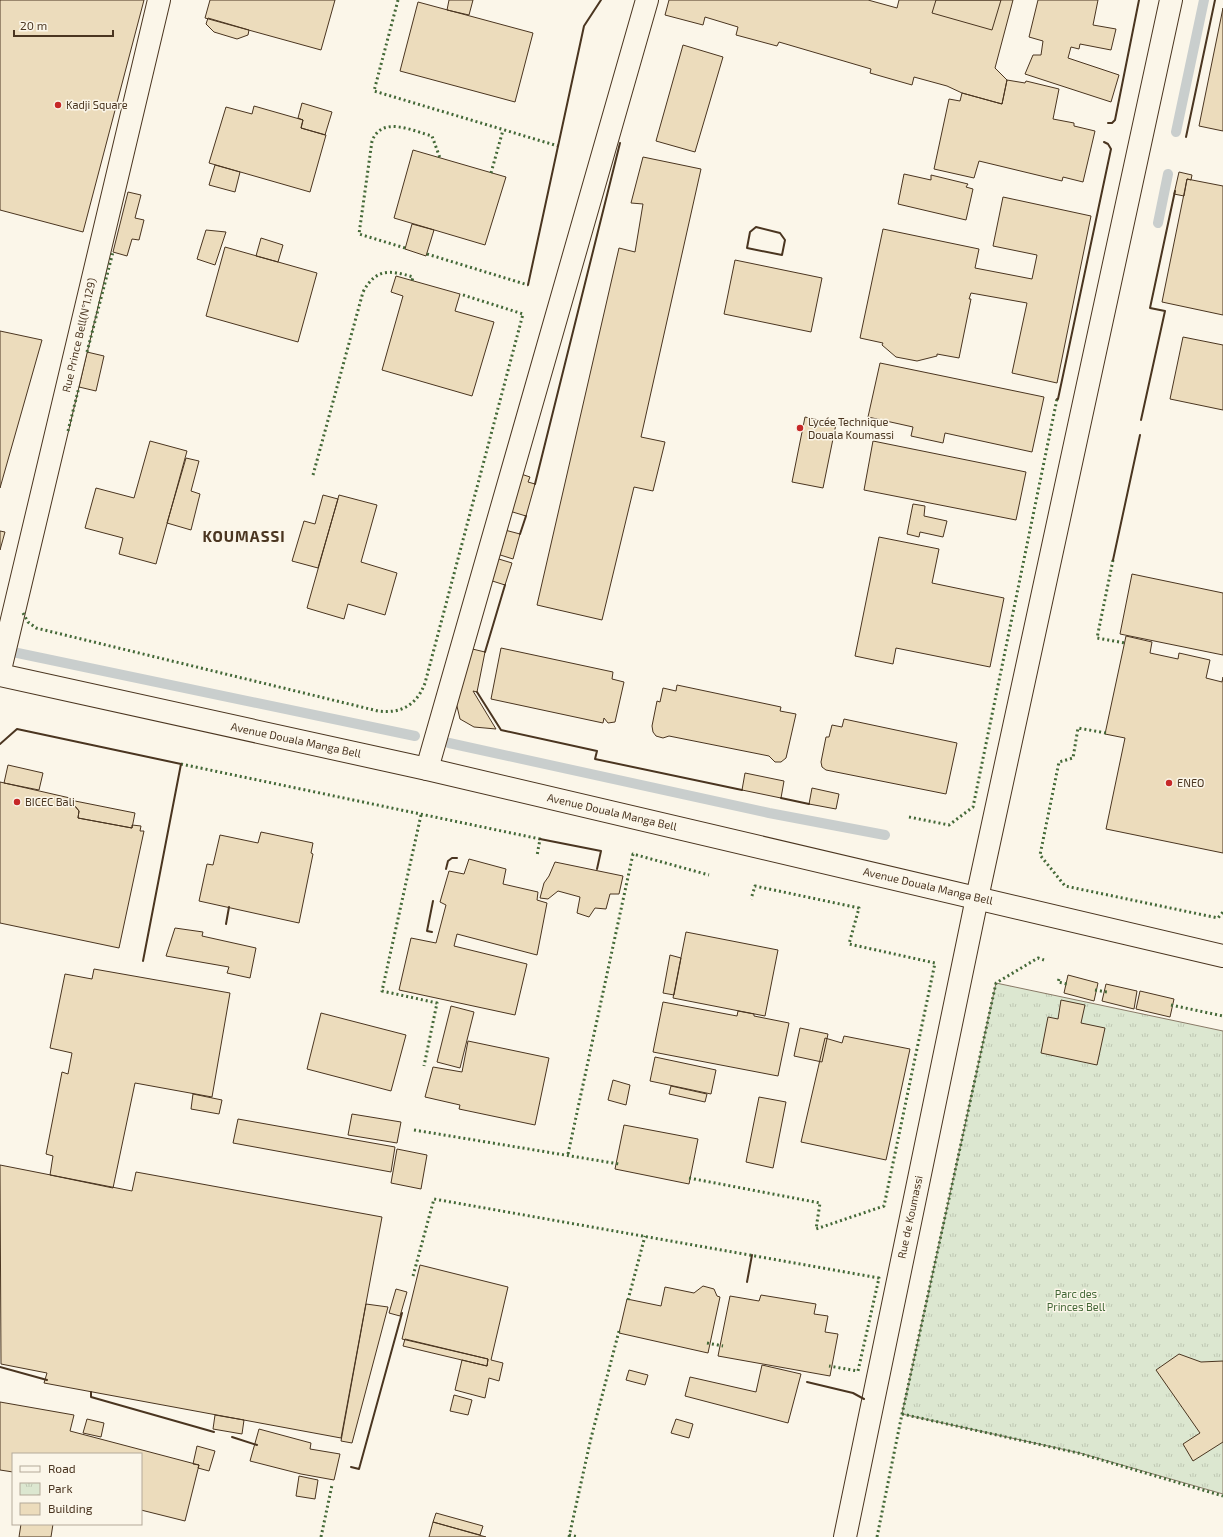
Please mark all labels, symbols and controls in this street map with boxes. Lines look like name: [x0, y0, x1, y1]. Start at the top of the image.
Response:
scale bar: [14, 12, 113, 38]
text: 20 m: [20, 18, 47, 32]
place label: Kadji Square: [66, 98, 128, 112]
marker: Kadji Square: [53, 100, 63, 110]
street label: Rue Prince Bell(N°1.129): [59, 276, 98, 393]
place label: Lycée Technique Douala Koumassi: [808, 415, 894, 441]
marker: Lycée Technique Douala Koumassi: [795, 423, 805, 433]
district label: KOUMASSI: [202, 527, 286, 545]
street label: Avenue Douala Manga Bell: [230, 719, 363, 760]
place label: ENEO: [1177, 776, 1204, 789]
marker: ENEO: [1164, 778, 1174, 788]
street label: Avenue Douala Manga Bell: [546, 790, 679, 833]
place label: BICEC Bali: [25, 795, 75, 808]
marker: BICEC Bali: [12, 797, 22, 807]
street label: Avenue Douala Manga Bell: [862, 864, 995, 907]
street label: Rue de Koumassi: [894, 1174, 925, 1260]
park label: Parc des Princes Bell: [1047, 1287, 1106, 1313]
legend: [12, 1453, 142, 1525]
text: Road: [48, 1461, 76, 1475]
text: Park: [48, 1481, 73, 1495]
text: Building: [48, 1501, 93, 1515]

